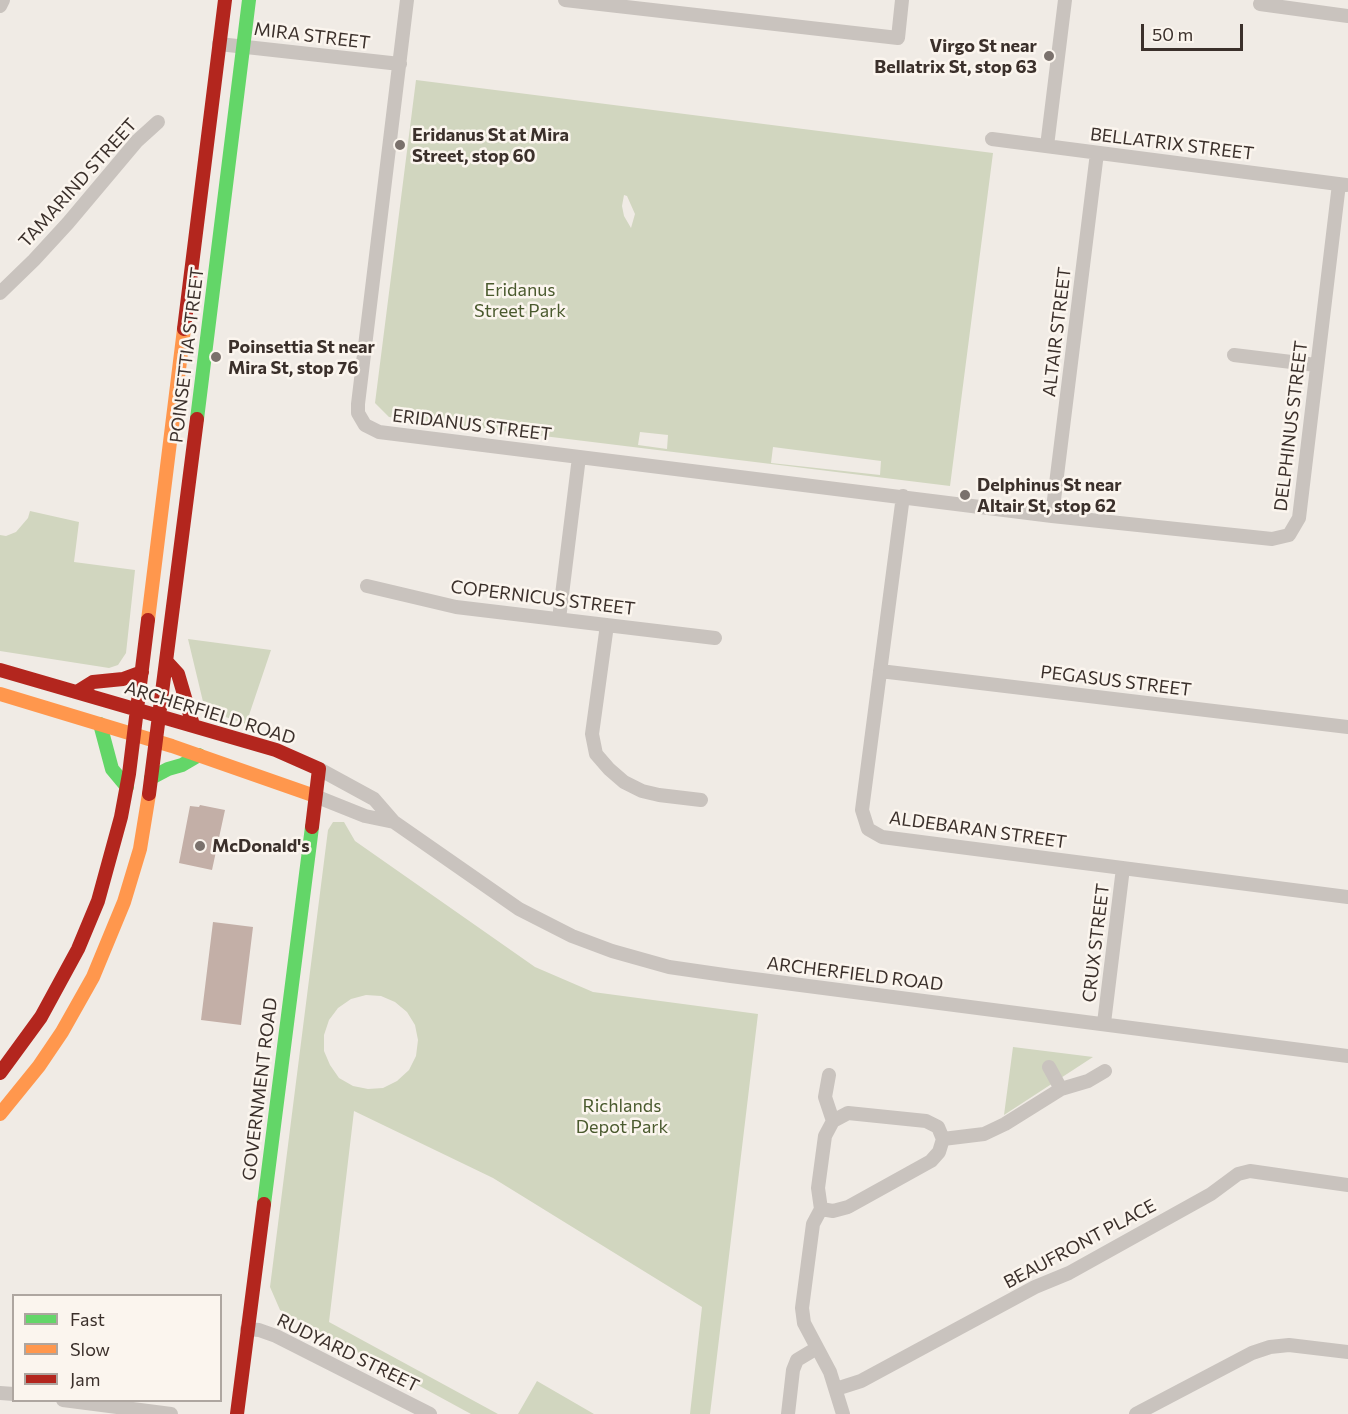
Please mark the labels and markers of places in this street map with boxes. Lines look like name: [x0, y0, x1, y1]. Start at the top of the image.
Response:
place label: Virgo St near Bellatrix St, stop 63: [874, 35, 1037, 78]
marker: Virgo St near Bellatrix St, stop 63: [1042, 49, 1056, 63]
place label: Eridanus St at Mira Street, stop 60: [412, 124, 569, 166]
marker: Eridanus St at Mira Street, stop 60: [393, 138, 407, 152]
place label: Poinsettia St near Mira St, stop 76: [228, 336, 375, 378]
marker: Poinsettia St near Mira St, stop 76: [209, 350, 223, 364]
place label: Delphinus St near Altair St, stop 62: [977, 474, 1122, 516]
marker: Delphinus St near Altair St, stop 62: [958, 488, 972, 502]
place label: McDonald's: [212, 835, 310, 857]
marker: McDonald's: [193, 839, 207, 853]

